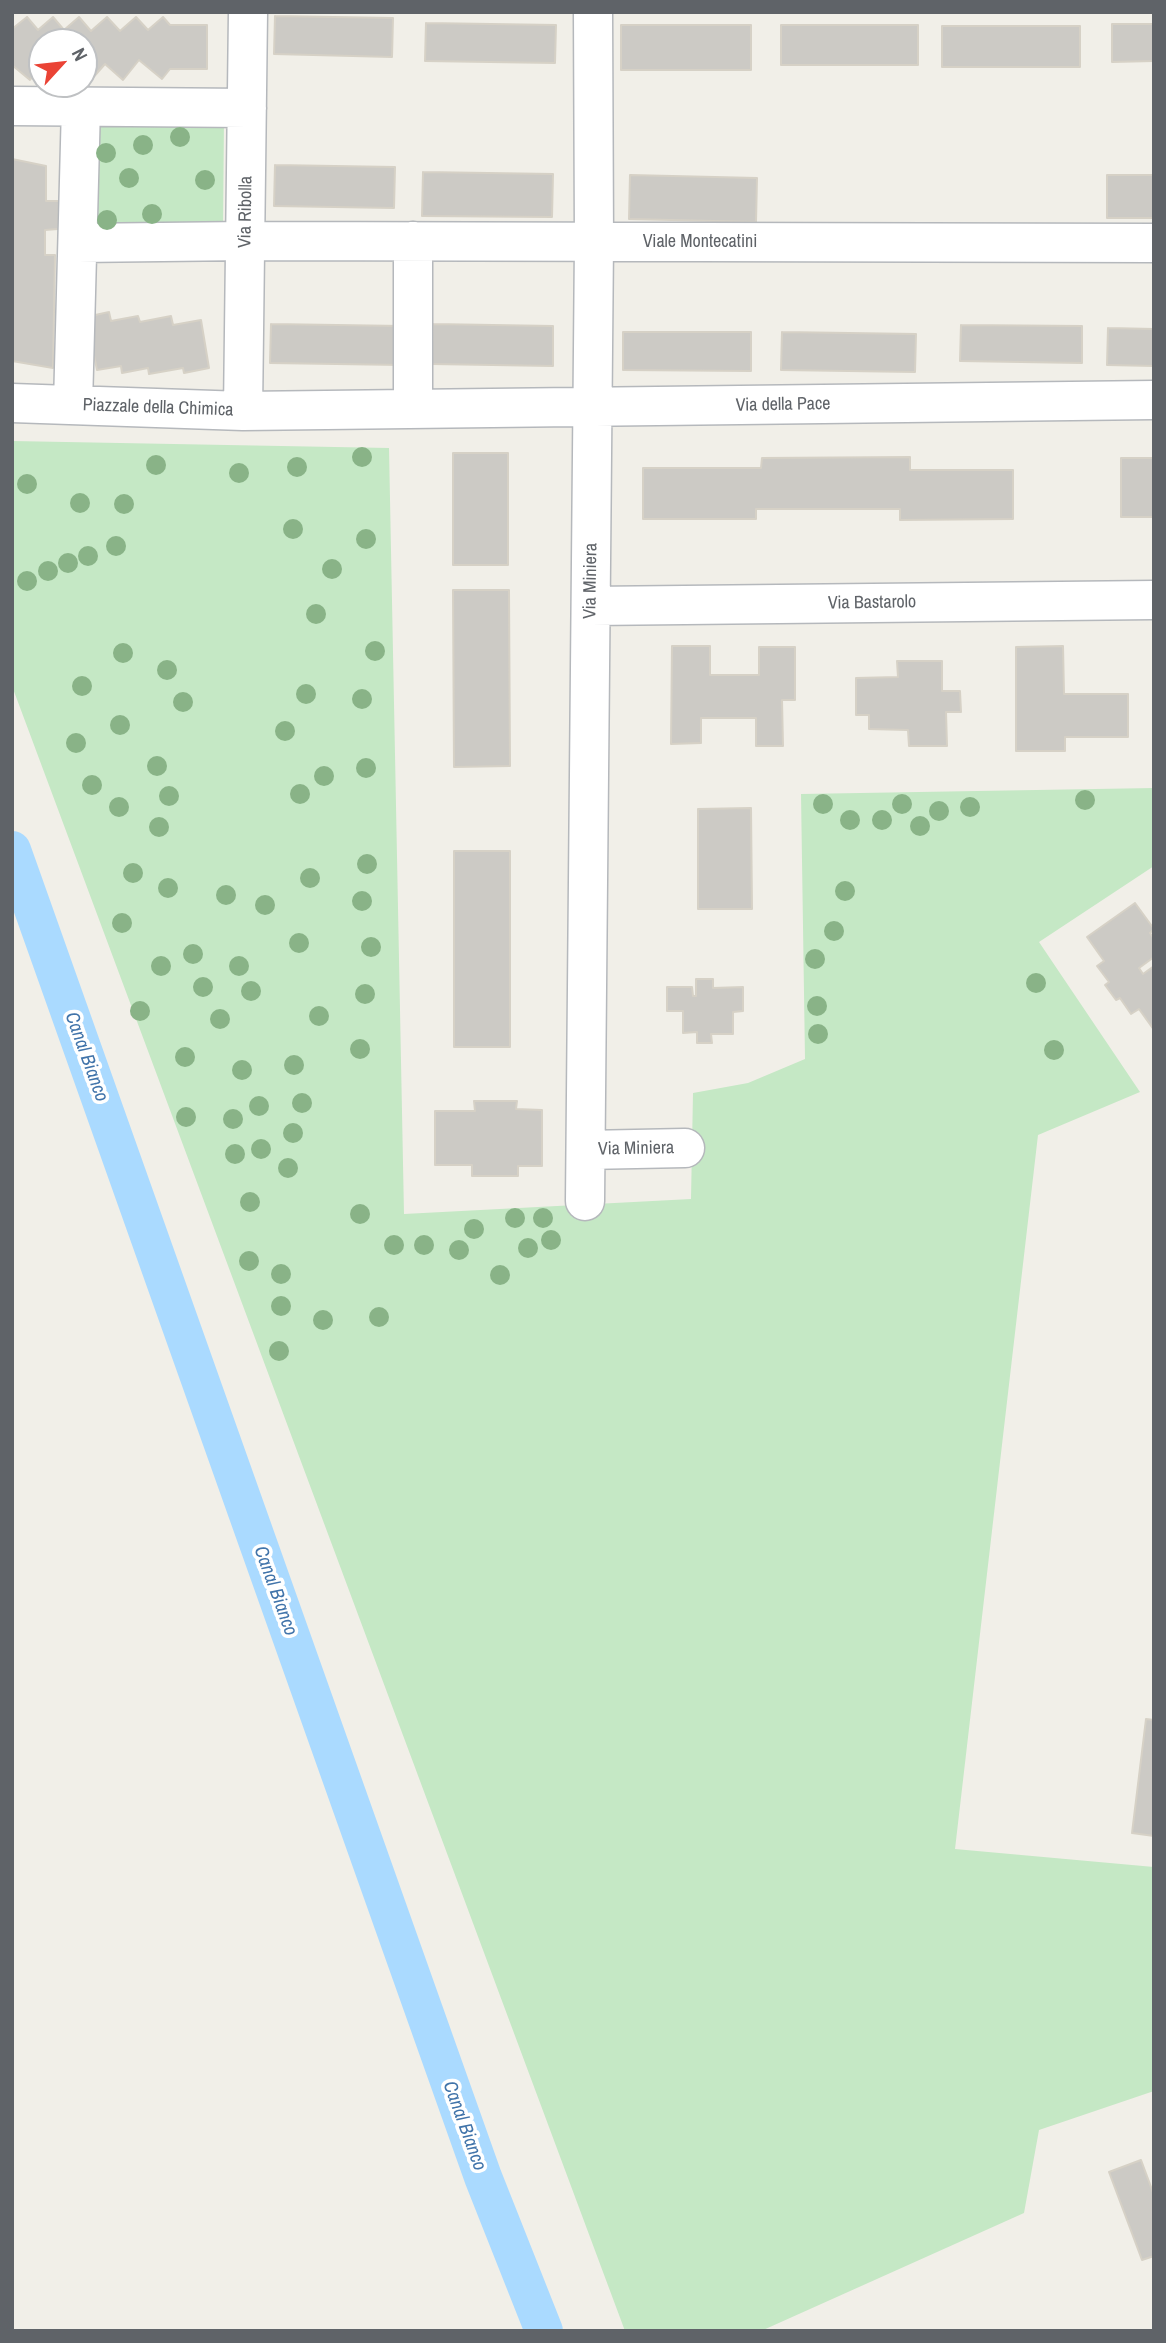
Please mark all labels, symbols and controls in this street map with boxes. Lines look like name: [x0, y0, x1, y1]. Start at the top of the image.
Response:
north arrow: [28, 28, 98, 98]
text: N: [66, 43, 94, 65]
street label: Via Ribolla: [235, 176, 257, 248]
street label: Viale Montecatini: [643, 231, 757, 253]
street label: Via della Pace: [735, 393, 831, 417]
street label: Piazzale della Chimica: [82, 395, 234, 421]
street label: Via Miniera: [580, 543, 602, 619]
street label: Via Bastarolo: [828, 591, 916, 615]
water label: Canal Bianco: [59, 1009, 113, 1105]
street label: Via Miniera: [598, 1138, 674, 1160]
water label: Canal Bianco: [248, 1543, 302, 1639]
water label: Canal Bianco: [437, 2078, 491, 2174]

